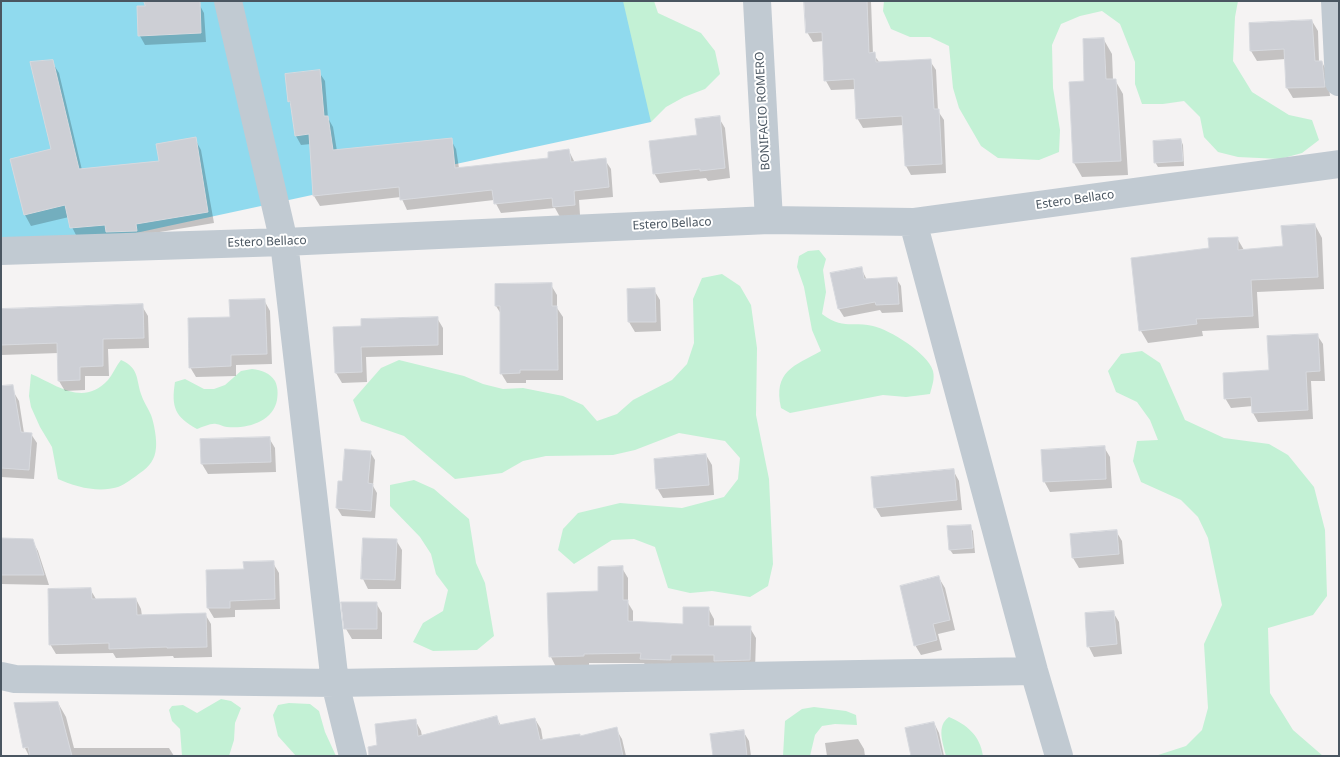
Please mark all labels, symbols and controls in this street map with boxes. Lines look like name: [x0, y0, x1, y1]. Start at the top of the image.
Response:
street label: BONIFACIO ROMERO: [753, 51, 773, 171]
street label: Estero Bellaco: [1035, 187, 1115, 213]
street label: Estero Bellaco: [632, 215, 712, 233]
street label: Estero Bellaco: [227, 233, 307, 251]

